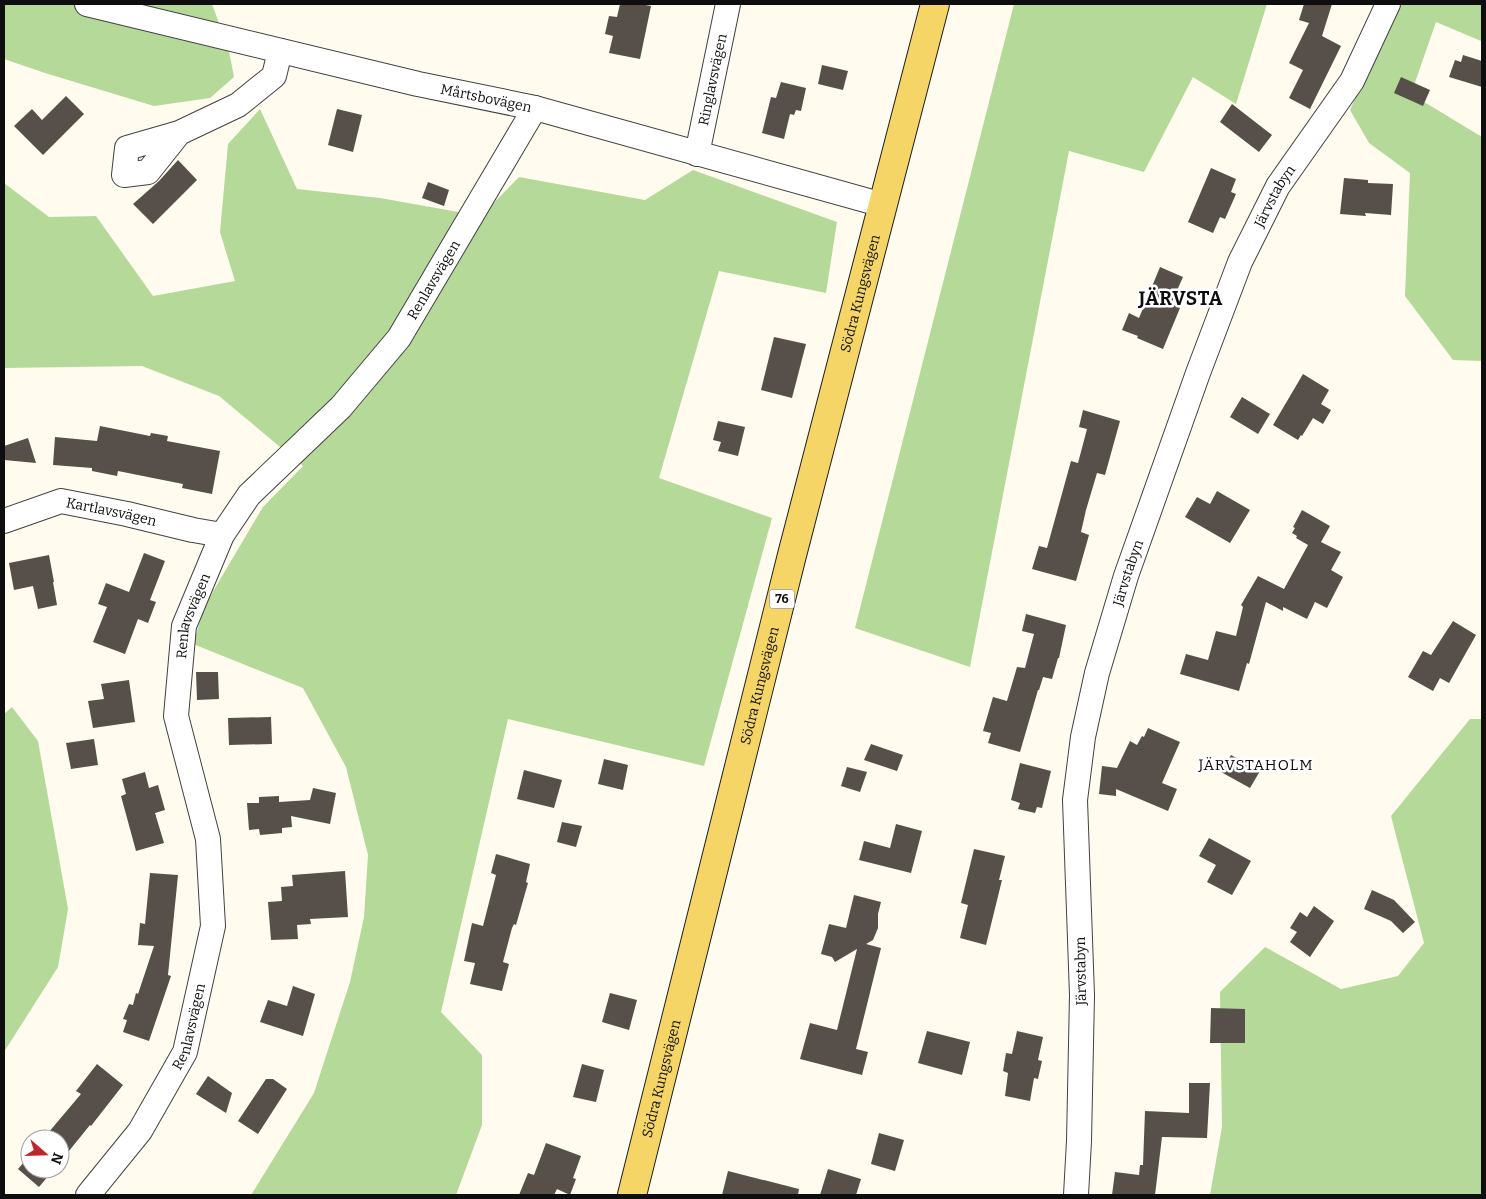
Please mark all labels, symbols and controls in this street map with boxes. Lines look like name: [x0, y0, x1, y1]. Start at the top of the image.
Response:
street label: Ringlavsvägen: [695, 32, 730, 127]
street label: Mårtsbovägen: [439, 80, 533, 116]
street label: Järvstabyn: [1250, 162, 1299, 231]
street label: Södra Kungsvägen: [836, 233, 883, 354]
street label: Renlavsvägen: [403, 237, 463, 322]
district label: JÄRVSTA: [1138, 286, 1223, 310]
street label: Kartlavsvägen: [65, 494, 159, 529]
street label: Järvstabyn: [1109, 537, 1147, 609]
street label: Renlavsvägen: [173, 570, 214, 659]
road number: 76: [770, 590, 794, 608]
street label: Södra Kungsvägen: [736, 625, 782, 746]
district label: JÄRVSTAHOLM: [1197, 756, 1314, 774]
street label: Järvstabyn: [1072, 936, 1090, 1006]
street label: Renlavsvägen: [168, 982, 209, 1073]
street label: Södra Kungsvägen: [638, 1018, 684, 1139]
north arrow: [20, 1129, 70, 1179]
text: N: [47, 1150, 67, 1166]

